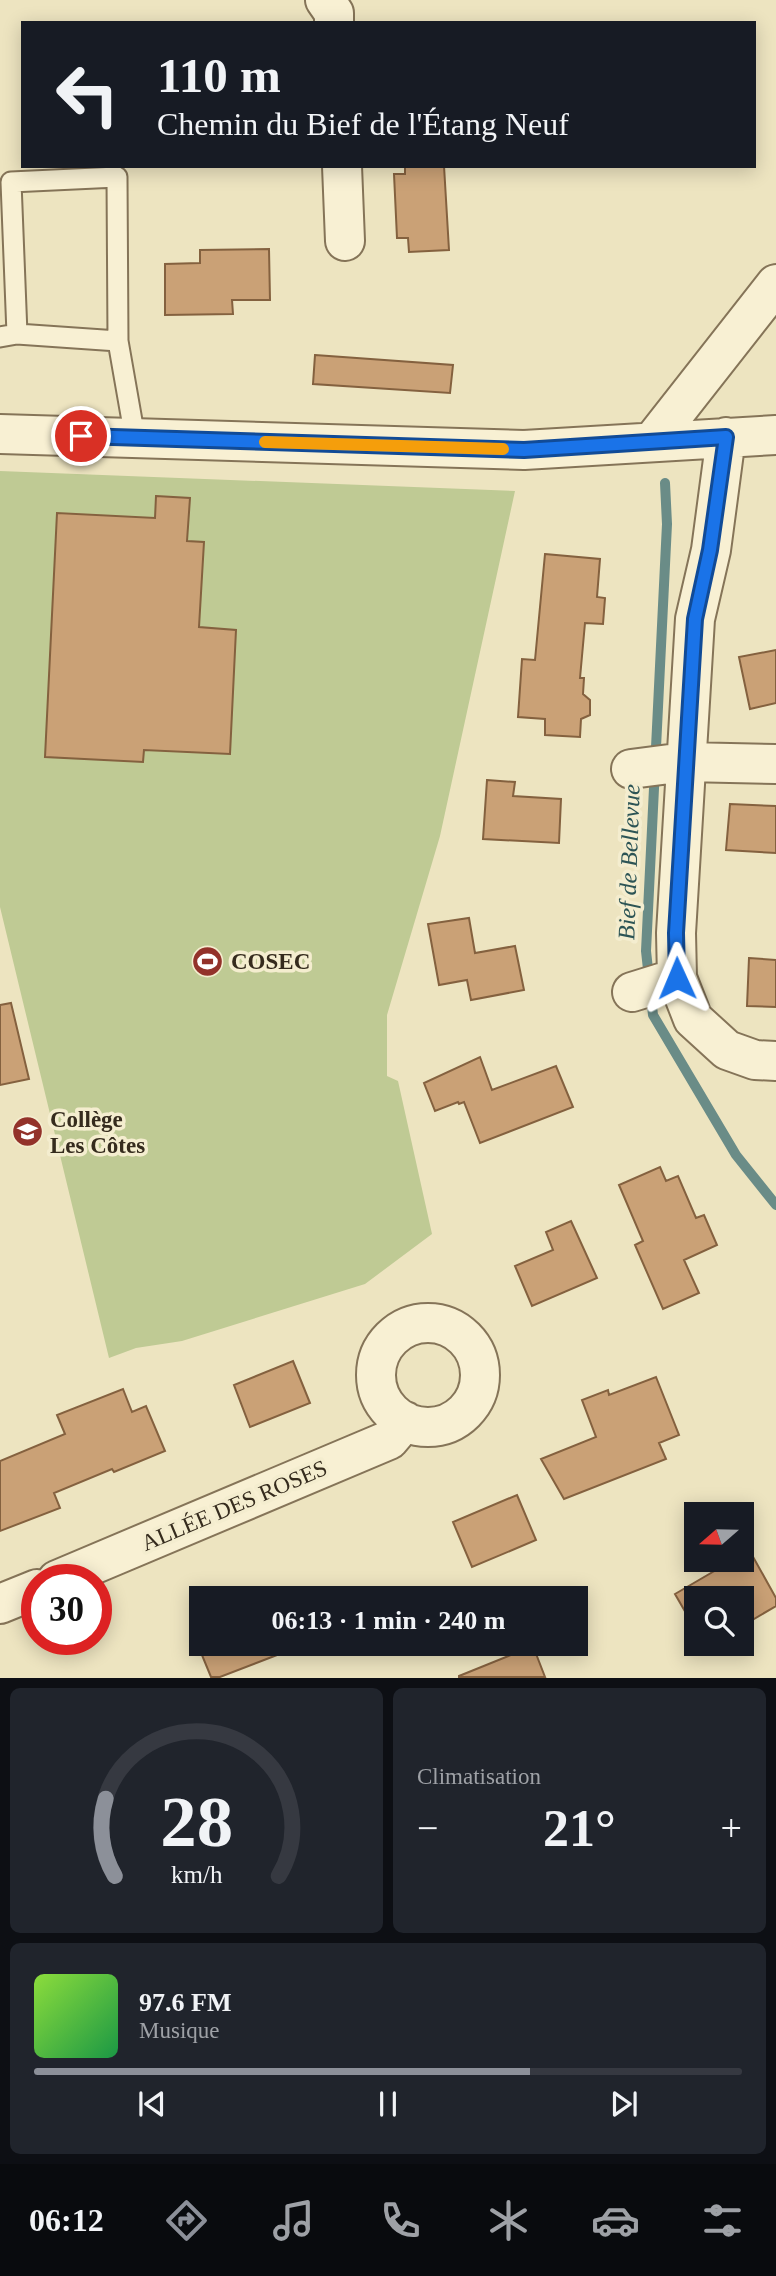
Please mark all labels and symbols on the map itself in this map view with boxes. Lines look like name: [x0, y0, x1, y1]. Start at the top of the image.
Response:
pin: [51, 406, 111, 466]
water label: Bief de Bellevue: [613, 783, 645, 940]
position arrow: [640, 941, 714, 1015]
sports icon: COSEC: [191, 944, 225, 978]
place label: COSEC: [231, 949, 310, 974]
place label: Collège Les Côtes: [50, 1107, 145, 1158]
school or university icon: Collège Les Côtes: [10, 1115, 44, 1149]
street label: ALLÉE DES ROSES: [138, 1455, 331, 1556]
north arrow: [684, 1502, 754, 1572]
speed limit sign: 30: [21, 1564, 112, 1655]

